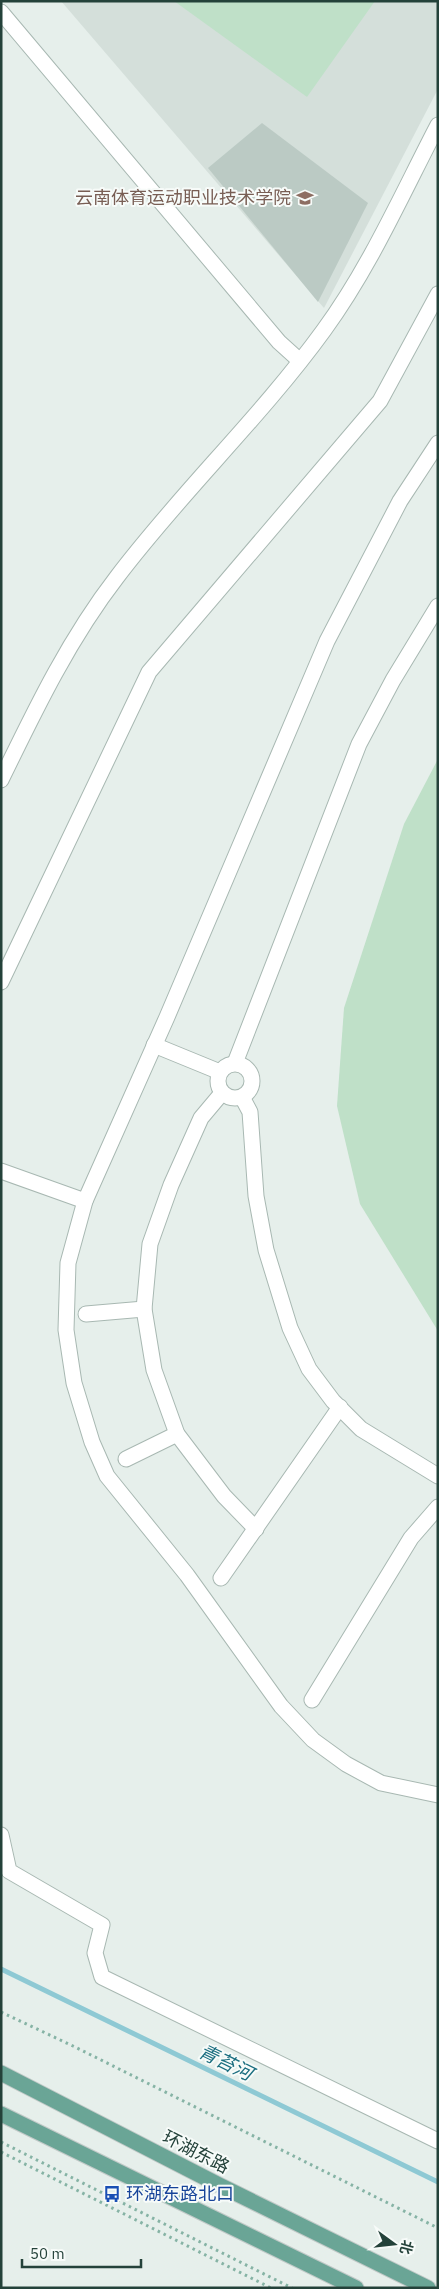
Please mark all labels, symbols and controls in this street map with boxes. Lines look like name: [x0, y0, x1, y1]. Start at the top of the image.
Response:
place label: 云南体育运动职业技术学院: [75, 186, 291, 209]
school or university icon: 云南体育运动职业技术学院: [295, 188, 315, 208]
water label: 青苔河: [195, 2039, 260, 2087]
street label: 环湖东路: [159, 2125, 234, 2178]
place label: 环湖东路北口: [126, 2182, 234, 2205]
bus stop icon: 环湖东路北口: [102, 2184, 122, 2204]
north arrow: [369, 2219, 419, 2269]
scale bar: [22, 2236, 141, 2268]
text: 北: [396, 2238, 417, 2256]
text: 50 m: [30, 2244, 65, 2263]

